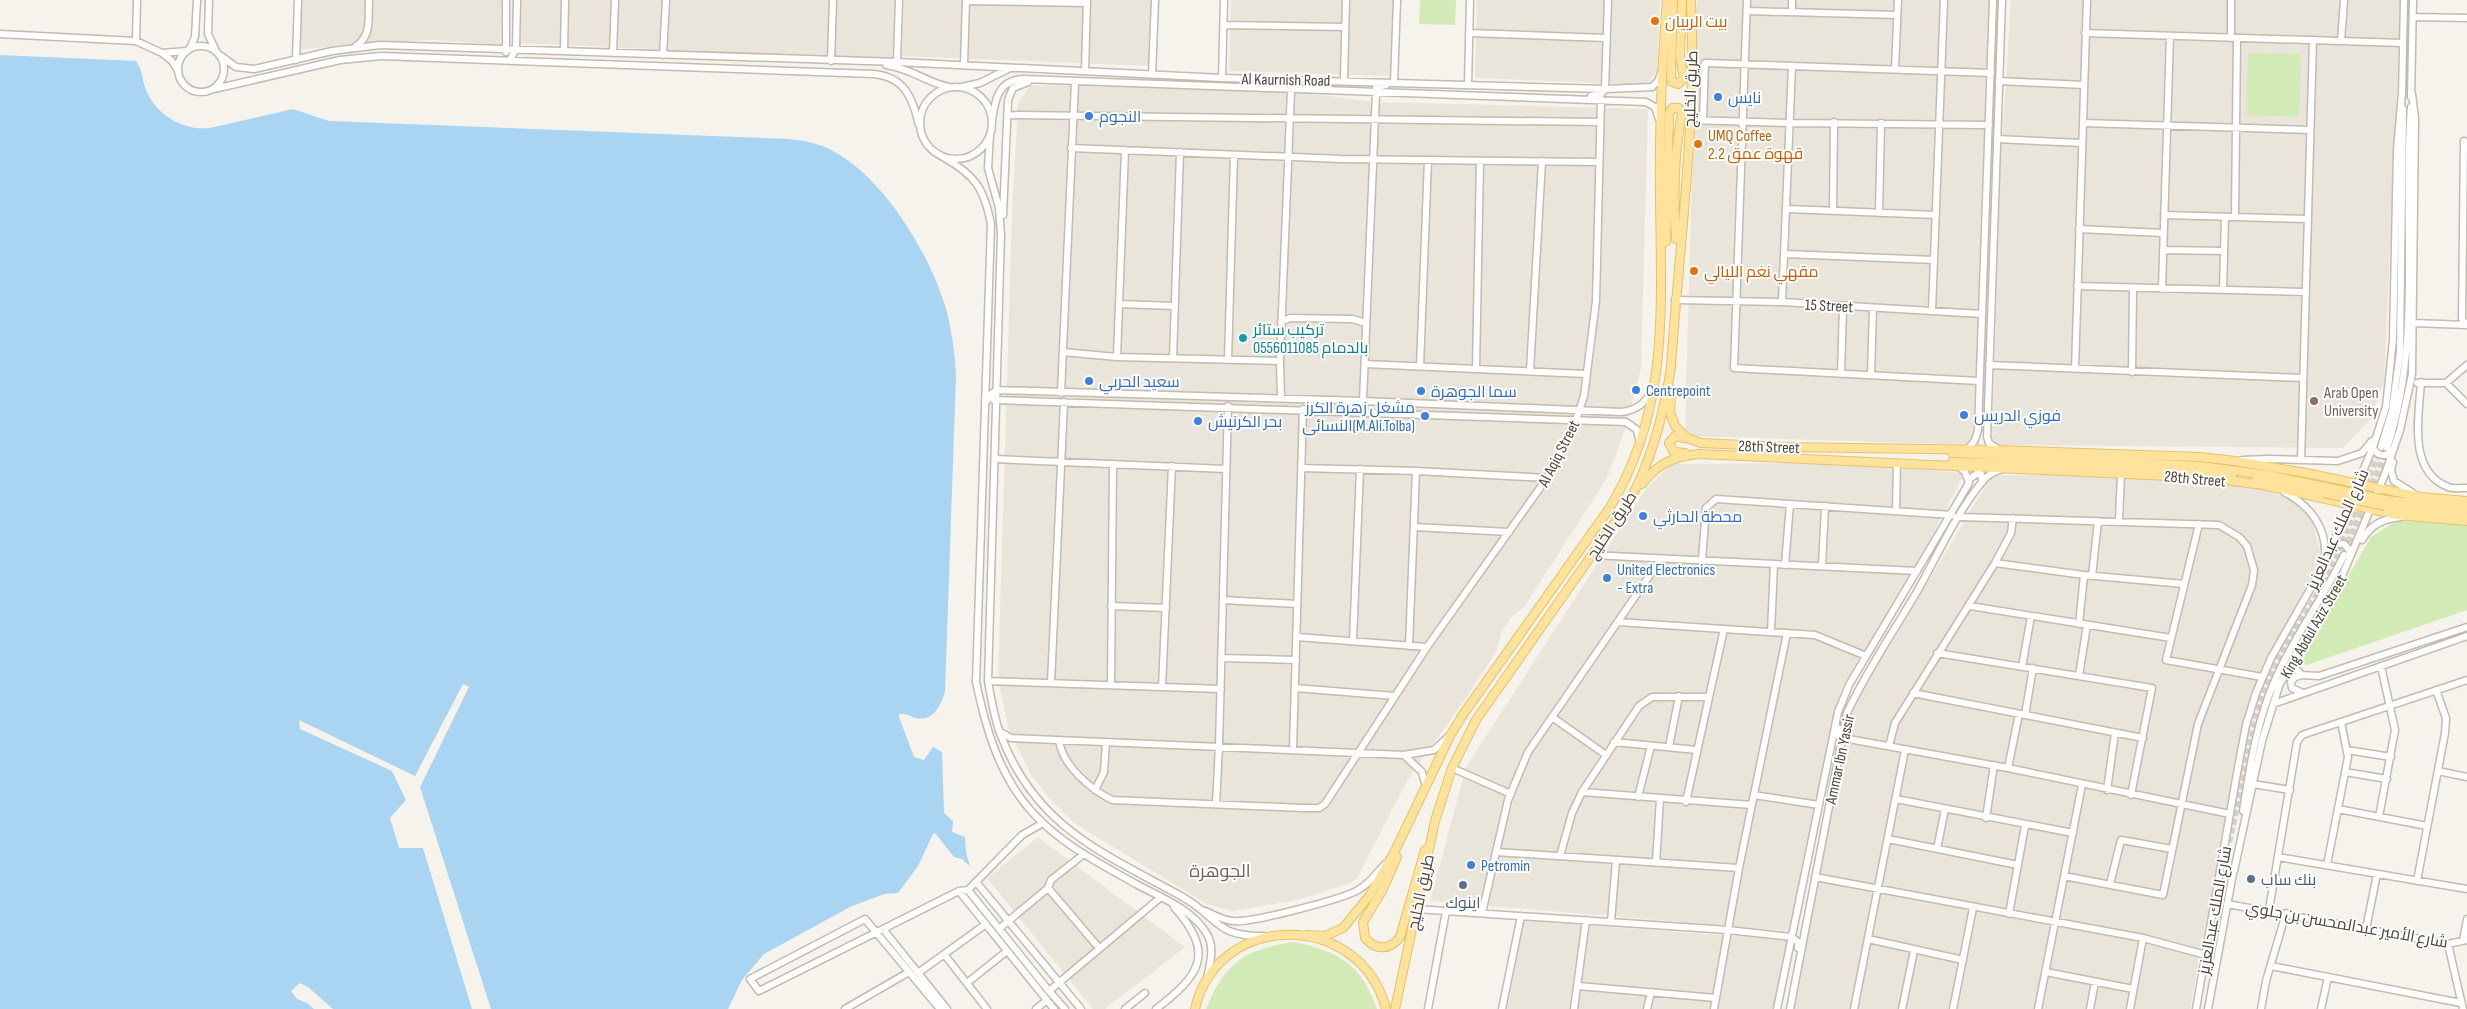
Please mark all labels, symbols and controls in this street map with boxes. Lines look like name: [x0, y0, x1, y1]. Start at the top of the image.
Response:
place label: بيت الربيان: [1665, 13, 1727, 32]
marker: بيت الربيان: [1649, 15, 1661, 27]
street label: طريق الخليج: [1681, 50, 1703, 128]
street label: Al Kaurnish Road: [1240, 70, 1331, 91]
place label: نايس: [1728, 89, 1761, 108]
marker: نايس: [1712, 91, 1724, 103]
place label: النجوم: [1099, 108, 1141, 128]
marker: النجوم: [1083, 110, 1095, 122]
place label: UMQ Coffee 2.2 قهوة عمق: [1708, 127, 1803, 164]
marker: UMQ Coffee 2.2 قهوة عمق: [1692, 138, 1704, 150]
place label: مقهي نغم الليالي: [1704, 263, 1819, 285]
marker: مقهي نغم الليالي: [1688, 265, 1700, 277]
street label: 15 Street: [1804, 296, 1854, 317]
place label: تركيب ستائر بالدمام 0556011085: [1252, 321, 1368, 359]
marker: تركيب ستائر بالدمام 0556011085: [1237, 332, 1249, 344]
place label: سعيد الحربي: [1099, 373, 1180, 395]
marker: سعيد الحربي: [1083, 375, 1095, 387]
place label: Centrepoint: [1646, 382, 1711, 401]
place label: سما الجوهرة: [1431, 383, 1517, 402]
marker: Centrepoint: [1630, 384, 1642, 396]
place label: Arab Open University: [2323, 384, 2379, 421]
marker: سما الجوهرة: [1415, 385, 1427, 397]
marker: Arab Open University: [2308, 395, 2320, 407]
place label: مشغل زهرة الكرز النسائى(M.Ali.Tolba): [1302, 399, 1415, 436]
place label: فوزي الدريس: [1974, 407, 2061, 429]
marker: فوزي الدريس: [1958, 409, 1970, 421]
marker: مشغل زهرة الكرز النسائى(M.Ali.Tolba): [1419, 410, 1431, 422]
place label: بحر الكرنيش: [1208, 413, 1282, 432]
marker: بحر الكرنيش: [1192, 415, 1204, 427]
street label: Al Aqiq Street: [1534, 417, 1584, 491]
street label: 28th Street: [1738, 437, 1800, 458]
street label: شارع الملك عبدالعزيز: [2303, 466, 2374, 594]
street label: 28th Street: [2163, 467, 2227, 492]
street label: طريق الخليج: [1583, 488, 1642, 564]
place label: محطة الحارثي: [1653, 508, 1742, 530]
marker: محطة الحارثي: [1637, 510, 1649, 522]
place label: United Electronics - Extra: [1617, 561, 1716, 598]
marker: United Electronics - Extra: [1601, 572, 1613, 584]
street label: King Abdul Aziz Street: [2277, 572, 2352, 682]
street label: Ammar Ibn Yassir: [1821, 712, 1859, 807]
street label: شارع الملك عبدالعزيز: [2195, 844, 2237, 977]
street label: طريق الخليج: [1404, 853, 1440, 932]
place label: Petromin: [1481, 857, 1530, 876]
marker: Petromin: [1465, 859, 1477, 871]
district label: الجوهرة: [1189, 861, 1251, 882]
place label: بنك ساب: [2261, 871, 2316, 890]
marker: بنك ساب: [2245, 873, 2257, 885]
marker: اينوك: [1457, 879, 1469, 891]
place label: اينوك: [1445, 894, 1481, 913]
street label: شارع الأمير عبدالمحسن بن جلوي: [2244, 898, 2449, 956]

